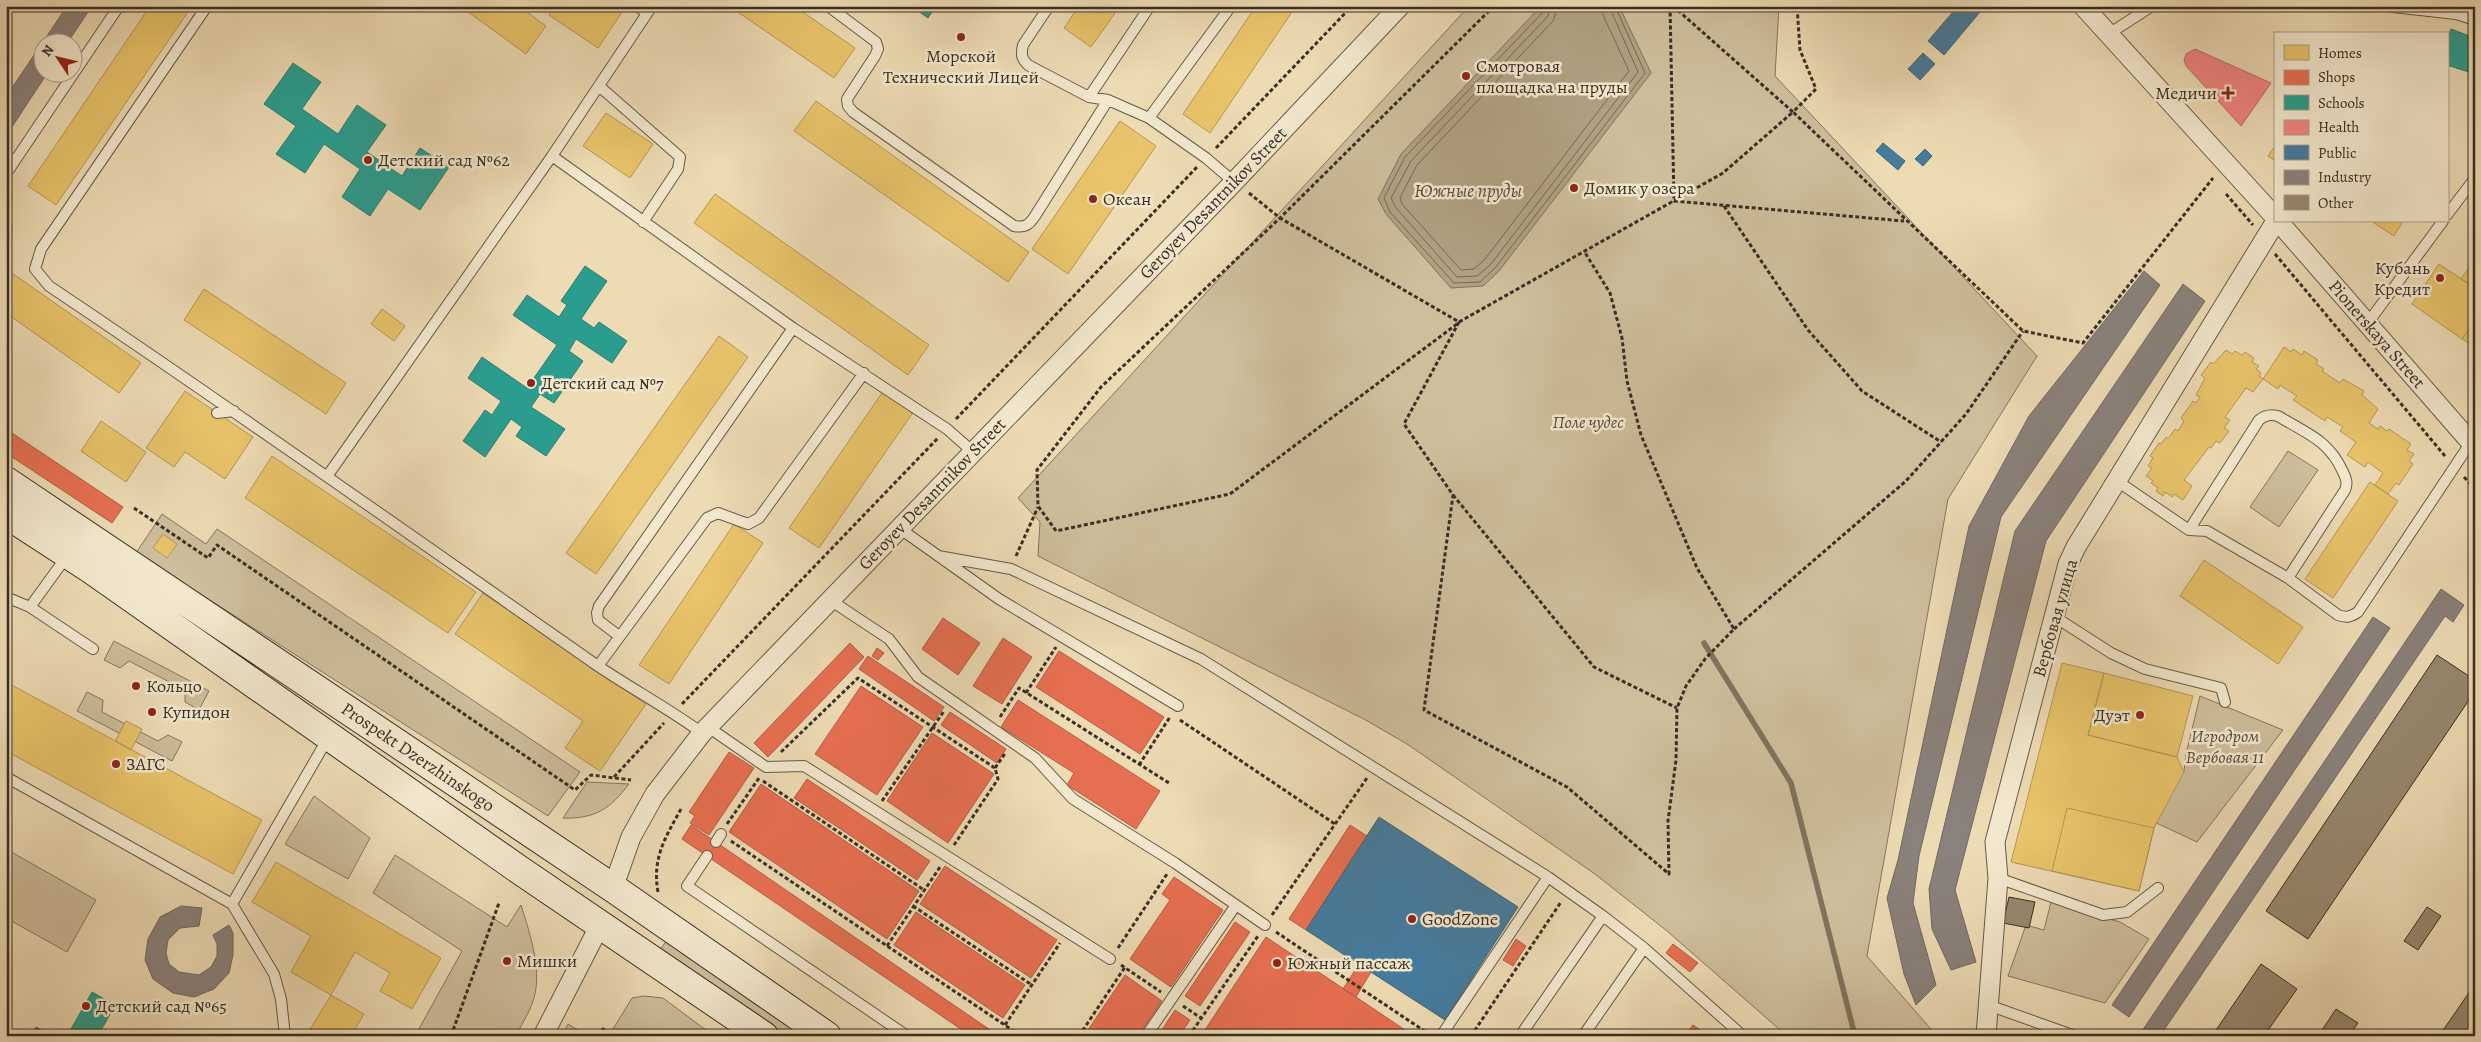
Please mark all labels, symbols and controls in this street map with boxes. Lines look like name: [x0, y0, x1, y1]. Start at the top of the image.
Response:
marker: Морской Технический Лицей: [955, 31, 967, 43]
north arrow: [32, 32, 82, 82]
legend: [2274, 32, 2448, 222]
text: N: [37, 41, 58, 60]
text: Homes: [2318, 43, 2362, 63]
place label: Морской Технический Лицей: [883, 44, 1039, 89]
place label: Смотровая площадка на пруды: [1476, 54, 1628, 99]
text: Shops: [2318, 67, 2355, 87]
marker: Смотровая площадка на пруды: [1460, 70, 1472, 82]
place label: Медичи: [2155, 81, 2217, 105]
marker: Медичи: [2221, 86, 2235, 100]
text: Schools: [2318, 93, 2365, 113]
text: Health: [2318, 117, 2359, 137]
street label: Geroyev Desantnikov Street: [1134, 122, 1292, 284]
text: Public: [2318, 143, 2356, 163]
place label: Детский сад №62: [378, 148, 510, 172]
marker: Детский сад №62: [362, 154, 374, 166]
text: Industry: [2318, 167, 2372, 187]
place label: Домик у озера: [1584, 176, 1695, 200]
water label: Южные пруды: [1414, 178, 1522, 204]
marker: Домик у озера: [1568, 182, 1580, 194]
place label: Океан: [1103, 187, 1151, 211]
marker: Океан: [1087, 193, 1099, 205]
text: Other: [2318, 193, 2354, 213]
place label: Кубань Кредит: [2374, 256, 2430, 301]
marker: Кубань Кредит: [2434, 272, 2446, 284]
street label: Pionerskaya Street: [2323, 275, 2431, 393]
place label: Детский сад №7: [541, 371, 664, 395]
marker: Детский сад №7: [525, 377, 537, 389]
park label: Поле чудес: [1552, 410, 1624, 434]
street label: Geroyev Desantnikov Street: [853, 413, 1011, 575]
street label: Вербовая улица: [2027, 555, 2084, 680]
place label: Кольцо: [146, 674, 202, 698]
marker: Кольцо: [130, 680, 142, 692]
street label: Prospekt Dzerzhinskogo: [337, 697, 499, 817]
place label: Купидон: [162, 700, 230, 724]
place label: Дуэт: [2094, 703, 2130, 727]
marker: Купидон: [146, 706, 158, 718]
marker: Дуэт: [2134, 709, 2146, 721]
park label: Игродром Вербовая 11: [2186, 724, 2264, 769]
place label: ЗАГС: [126, 752, 166, 776]
marker: ЗАГС: [110, 758, 122, 770]
place label: GoodZone: [1422, 907, 1498, 931]
marker: GoodZone: [1406, 913, 1418, 925]
place label: Мишки: [517, 949, 577, 973]
place label: Южный пассаж: [1287, 951, 1411, 975]
marker: Мишки: [501, 955, 513, 967]
marker: Южный пассаж: [1271, 957, 1283, 969]
place label: Детский сад №65: [96, 994, 227, 1018]
marker: Детский сад №65: [80, 1000, 92, 1012]

